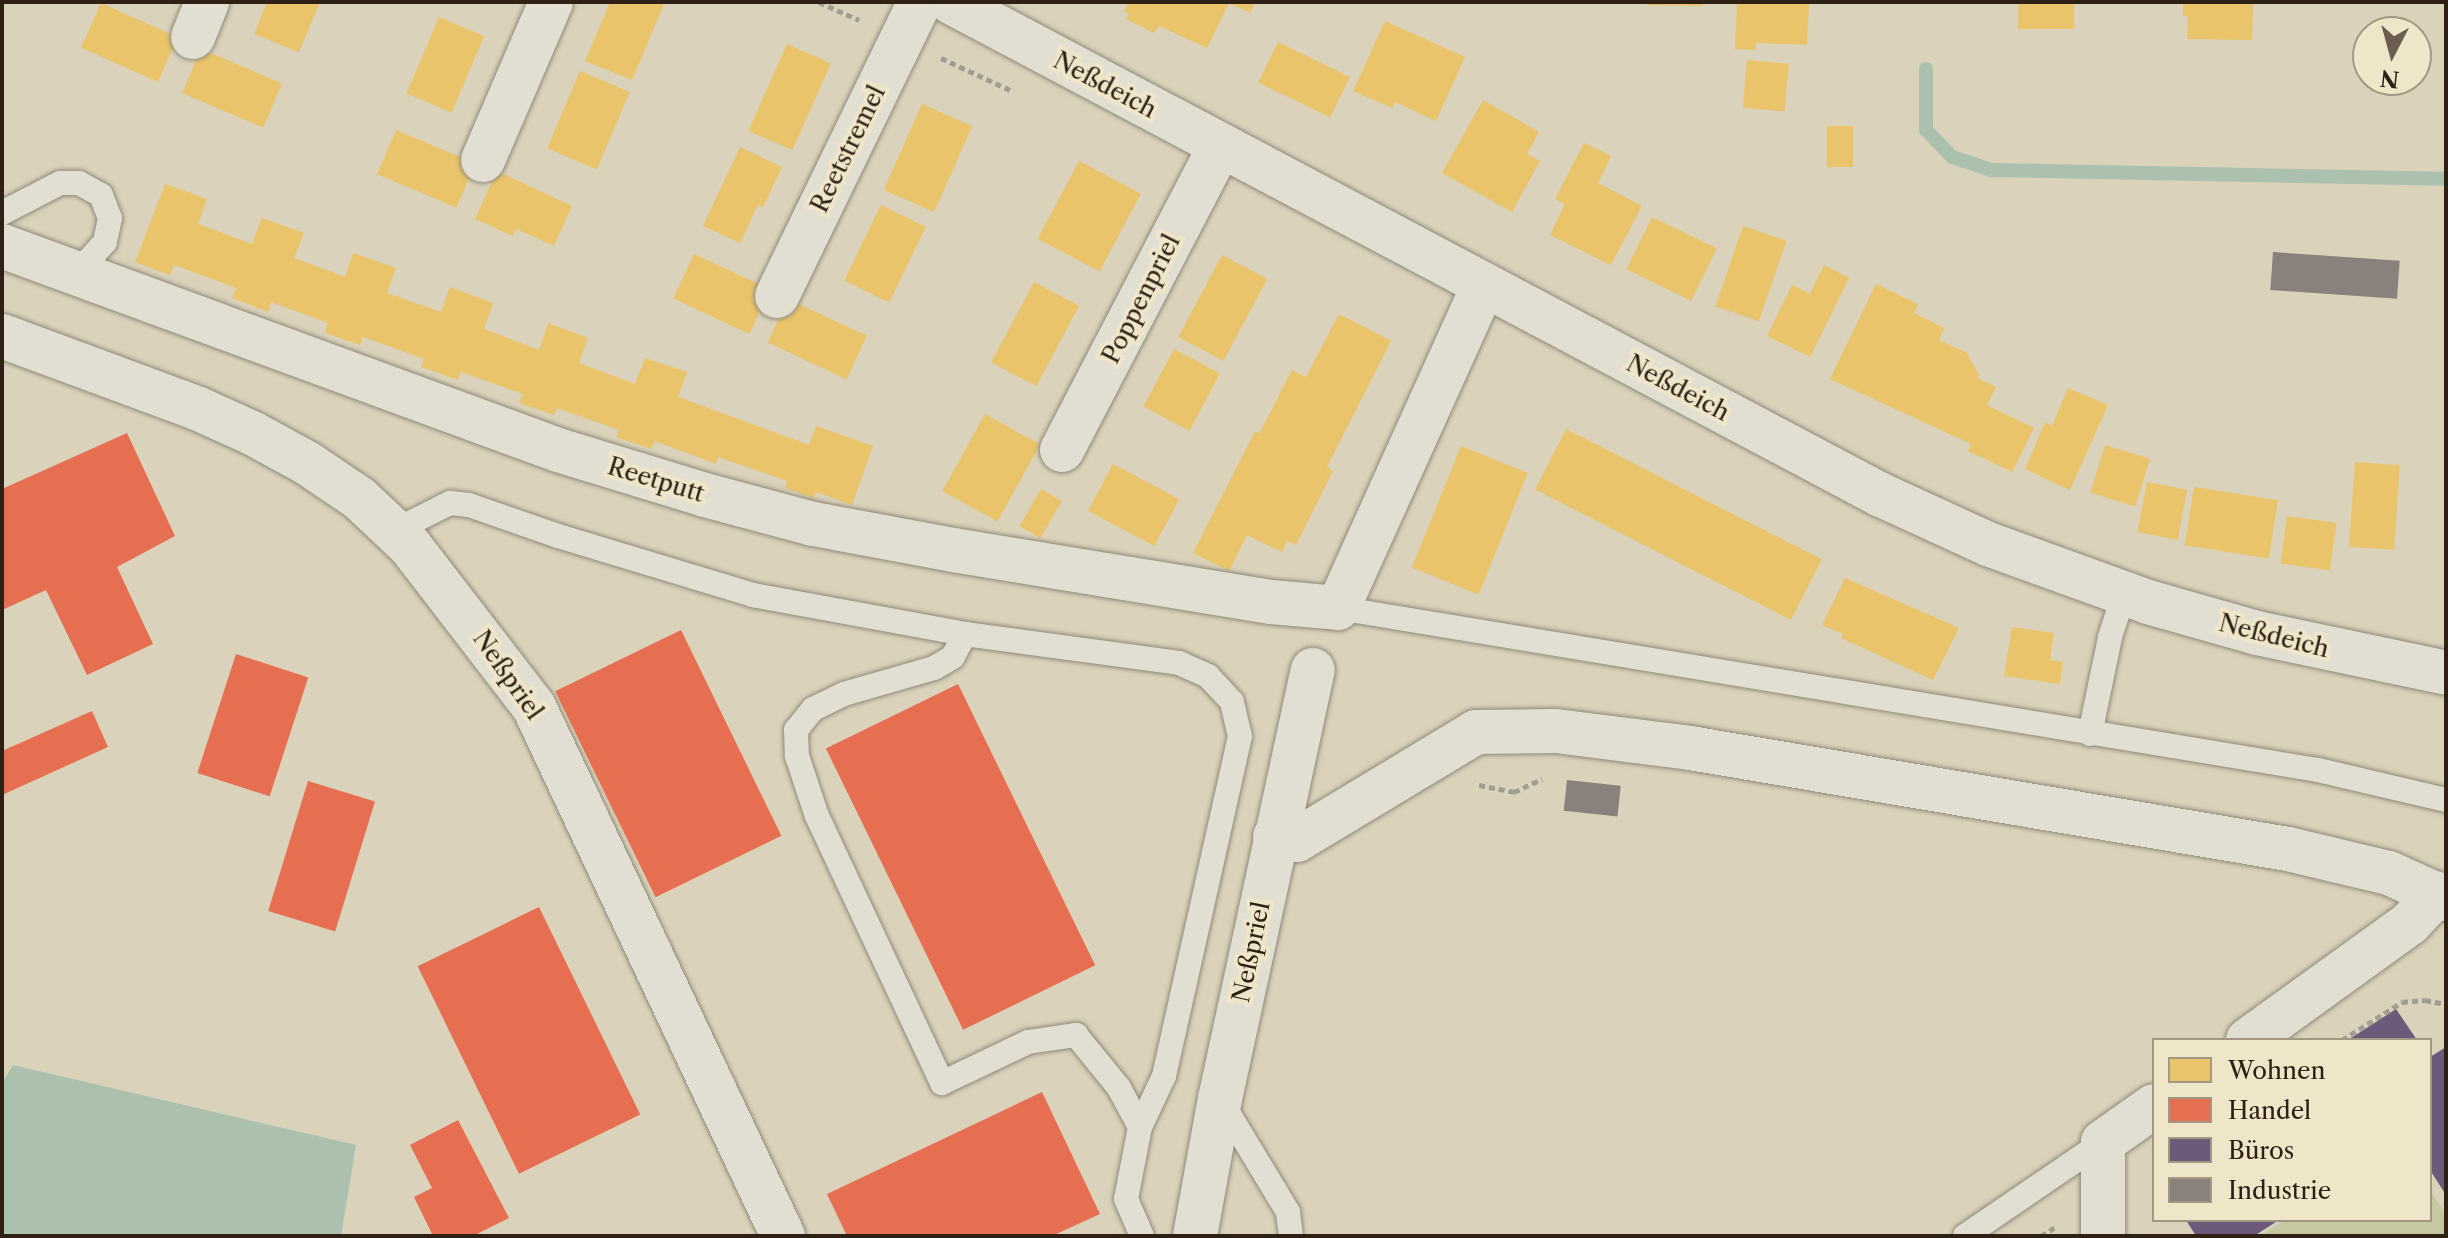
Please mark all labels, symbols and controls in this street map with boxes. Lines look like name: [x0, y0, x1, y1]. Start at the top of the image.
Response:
north arrow: [2352, 16, 2432, 96]
street label: Neßdeich: [1049, 46, 1161, 124]
text: N: [2379, 64, 2401, 93]
street label: Reetstremel: [805, 81, 891, 217]
street label: Poppenpriel: [1096, 230, 1186, 368]
street label: Neßdeich: [1622, 349, 1734, 427]
street label: Reetputt: [604, 452, 708, 508]
street label: Neßdeich: [2216, 608, 2332, 664]
street label: Neßpriel: [467, 625, 549, 725]
street label: Neßpriel: [1226, 899, 1276, 1005]
legend: [2152, 1038, 2432, 1222]
text: Wohnen: [2228, 1056, 2326, 1085]
text: Handel: [2228, 1096, 2311, 1125]
text: Büros: [2228, 1136, 2294, 1165]
text: Industrie: [2228, 1176, 2331, 1205]

